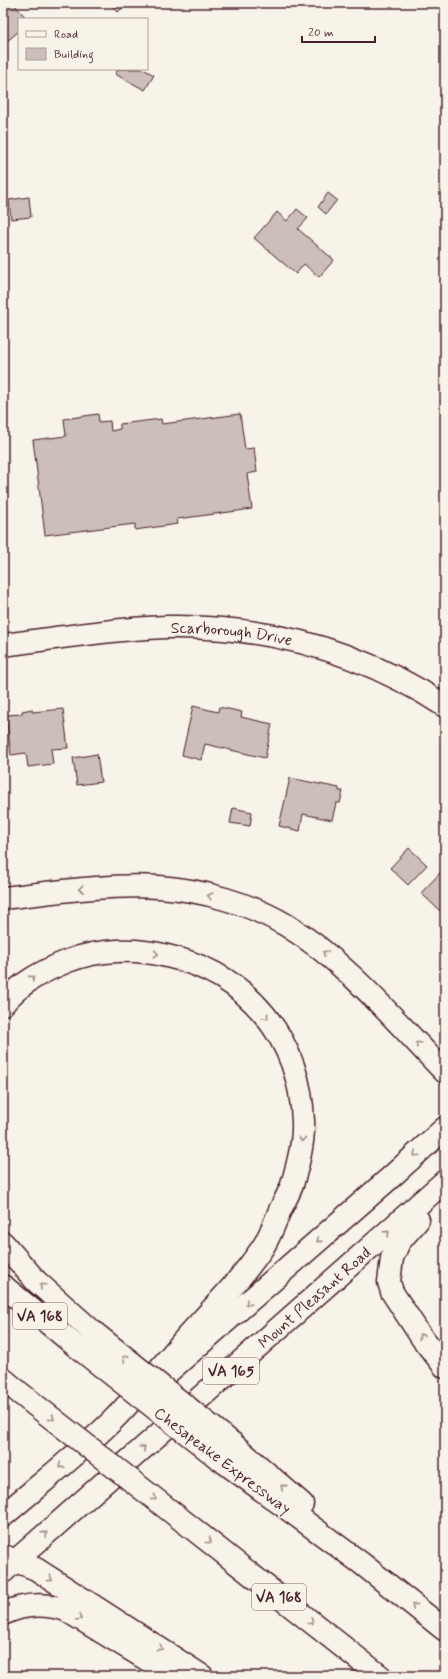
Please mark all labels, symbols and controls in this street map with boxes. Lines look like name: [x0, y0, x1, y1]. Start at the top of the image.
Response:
legend: [18, 18, 148, 70]
scale bar: [302, 18, 375, 44]
text: 20 m: [308, 25, 334, 41]
text: Road: [54, 27, 78, 43]
text: Building: [54, 47, 94, 64]
street label: Scarborough Drive: [171, 618, 294, 651]
one-way arrow: [78, 885, 84, 894]
one-way arrow: [207, 892, 213, 900]
one-way arrow: [153, 949, 160, 957]
one-way arrow: [322, 951, 329, 958]
one-way arrow: [28, 976, 35, 983]
one-way arrow: [262, 1012, 269, 1019]
one-way arrow: [415, 1041, 423, 1049]
one-way arrow: [297, 1136, 306, 1142]
one-way arrow: [413, 1149, 421, 1157]
one-way arrow: [382, 1230, 390, 1237]
one-way arrow: [316, 1236, 324, 1243]
street label: Mount Pleasant Road: [254, 1243, 376, 1354]
one-way arrow: [39, 1284, 47, 1291]
one-way arrow: [245, 1298, 252, 1305]
road number: VA 168: [13, 1303, 67, 1329]
one-way arrow: [419, 1334, 426, 1341]
one-way arrow: [122, 1355, 129, 1362]
road number: VA 165: [203, 1358, 259, 1384]
street label: Chesapeake Expressway: [149, 1403, 295, 1520]
one-way arrow: [47, 1413, 54, 1420]
one-way arrow: [138, 1446, 145, 1453]
one-way arrow: [58, 1461, 65, 1468]
one-way arrow: [280, 1484, 288, 1491]
one-way arrow: [149, 1493, 156, 1500]
one-way arrow: [40, 1532, 48, 1539]
one-way arrow: [205, 1537, 212, 1544]
one-way arrow: [46, 1574, 53, 1582]
road number: VA 168: [252, 1584, 306, 1610]
one-way arrow: [412, 1603, 419, 1610]
one-way arrow: [75, 1614, 82, 1621]
one-way arrow: [307, 1617, 314, 1624]
one-way arrow: [156, 1644, 163, 1651]

